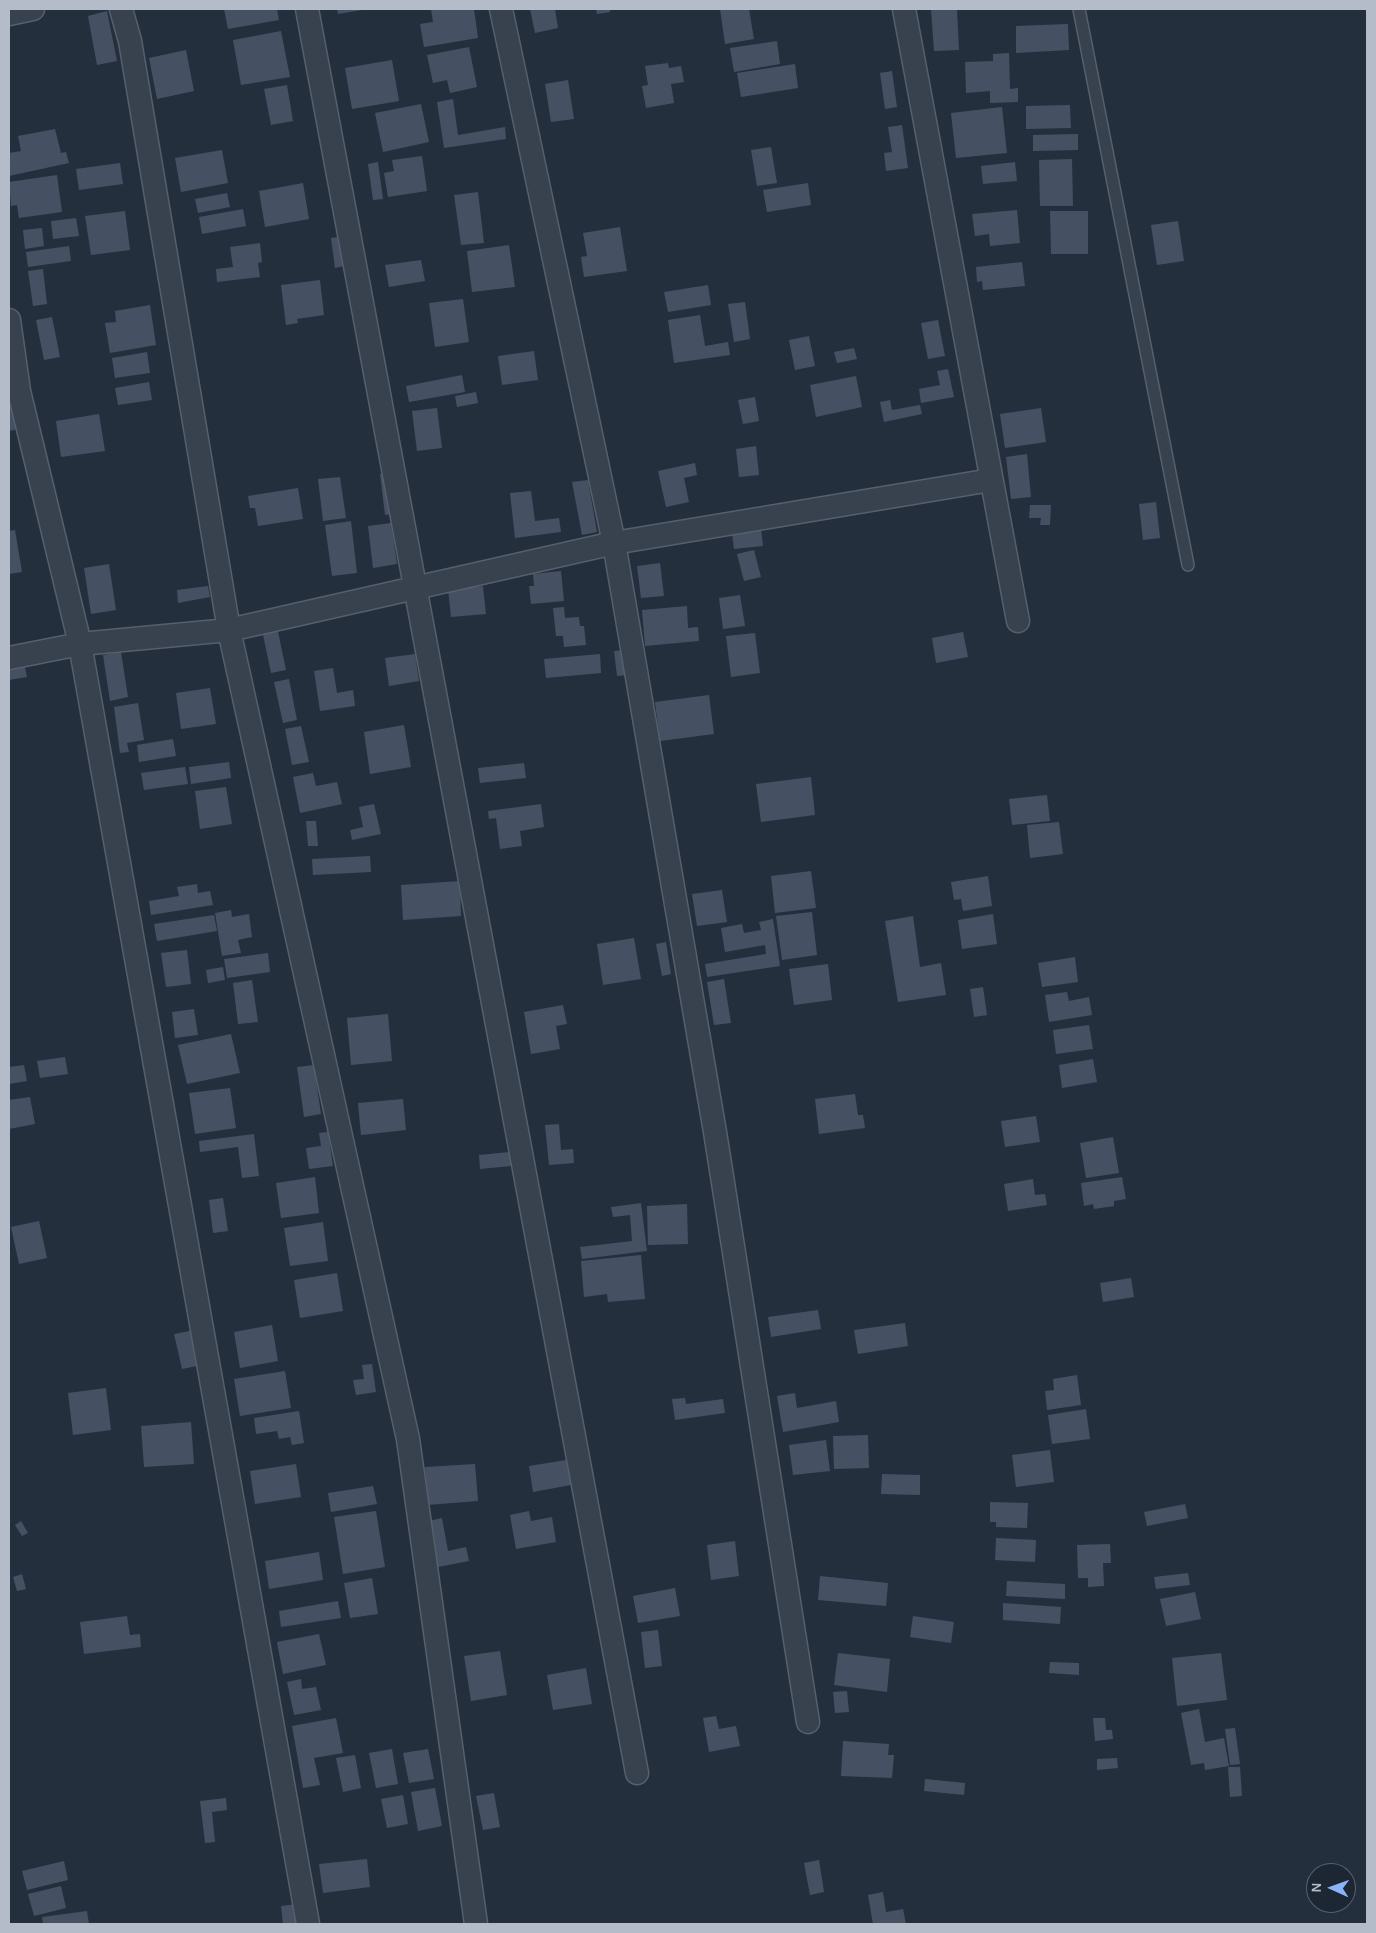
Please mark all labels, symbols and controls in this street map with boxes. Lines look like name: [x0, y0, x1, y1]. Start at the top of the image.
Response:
north arrow: [1306, 1863, 1356, 1913]
text: N: [1308, 1882, 1325, 1893]

